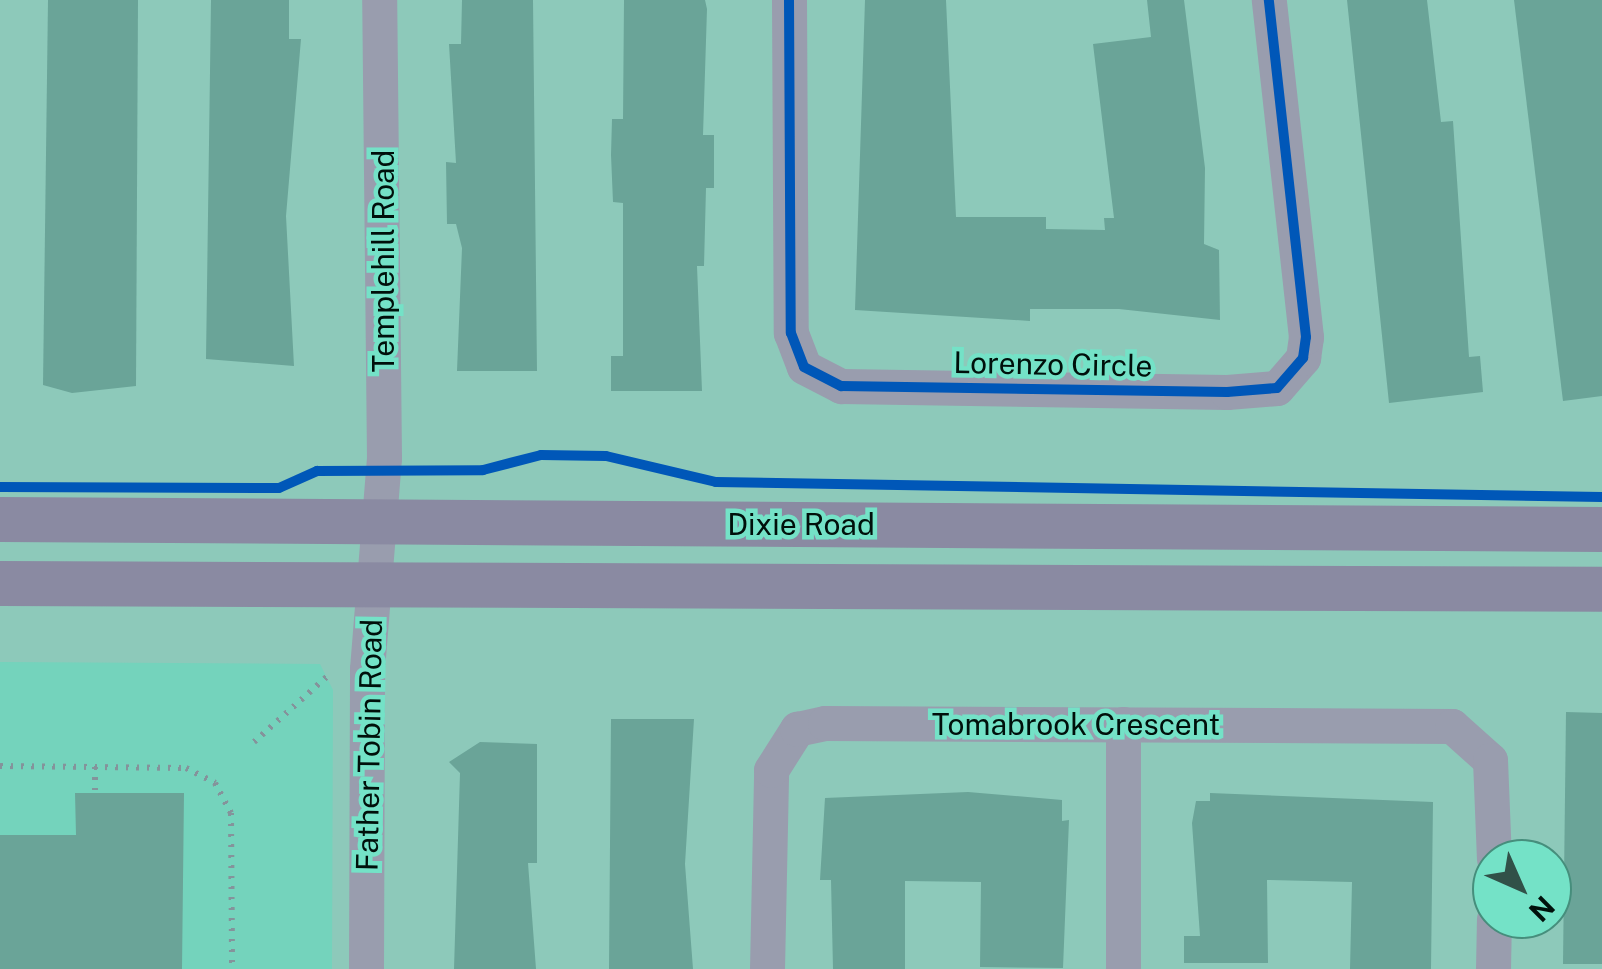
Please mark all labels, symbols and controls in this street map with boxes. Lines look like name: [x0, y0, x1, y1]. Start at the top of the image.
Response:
street label: Templehill Road: [365, 150, 401, 372]
street label: Lorenzo Circle: [953, 344, 1153, 384]
street label: Dixie Road: [727, 506, 875, 542]
street label: Father Tobin Road: [349, 619, 389, 871]
street label: Tomabrook Crescent: [932, 706, 1220, 742]
north arrow: [1472, 839, 1572, 939]
text: N: [1523, 890, 1562, 929]

